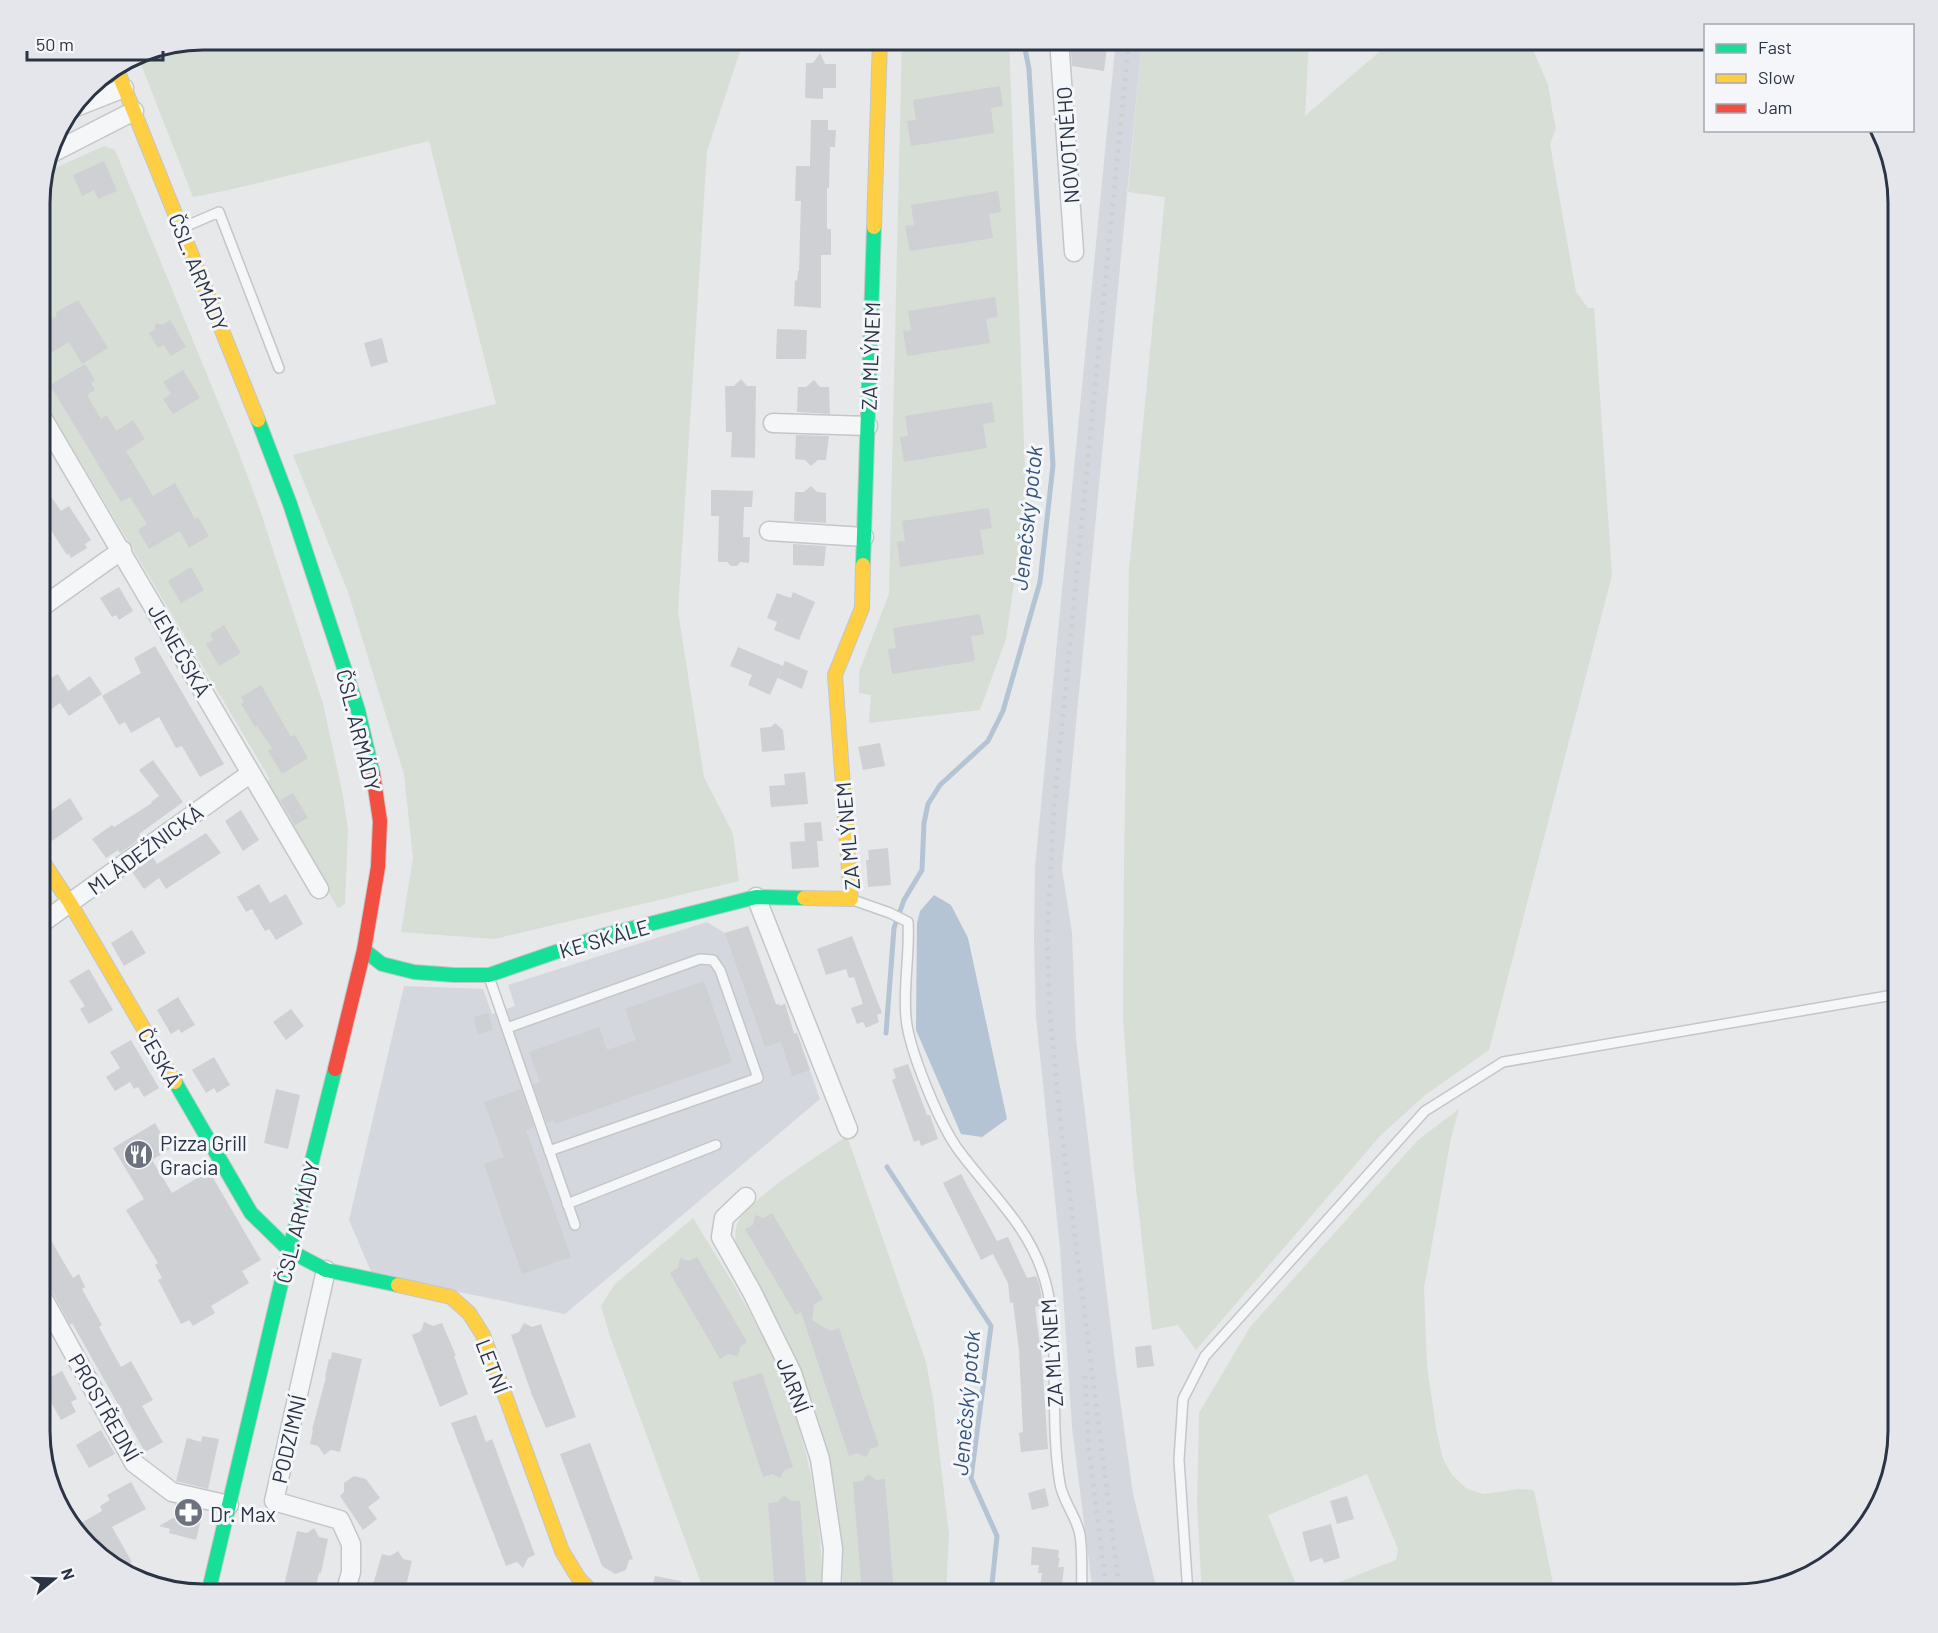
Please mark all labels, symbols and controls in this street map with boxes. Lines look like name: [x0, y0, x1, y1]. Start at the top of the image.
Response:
scale bar: [27, 24, 164, 62]
legend: [1704, 24, 1914, 132]
text: 50 m: [36, 33, 74, 55]
text: Fast: [1758, 36, 1792, 58]
text: Slow: [1758, 66, 1795, 88]
street label: NOVOTNÉHO: [1050, 86, 1084, 204]
text: Jam: [1758, 96, 1792, 118]
street label: ČSL. ARMÁDY: [164, 209, 234, 335]
street label: ZA MLÝNEM: [856, 301, 884, 411]
water label: Jenečský potok: [1005, 444, 1047, 592]
street label: JENEČSKÁ: [144, 599, 217, 701]
street label: ČSL. ARMÁDY: [332, 666, 386, 794]
street label: ZA MLÝNEM: [830, 781, 864, 891]
street label: MLÁDEŽNICKÁ: [83, 799, 208, 899]
street label: KE SKÁLE: [556, 913, 652, 963]
street label: ČESKÁ: [133, 1023, 187, 1091]
place label: Pizza Grill Gracia: [160, 1130, 247, 1179]
restaurant icon: Pizza Grill Gracia: [123, 1138, 155, 1170]
street label: ČSL. ARMÁDY: [270, 1158, 324, 1286]
street label: ZA MLÝNEM: [1035, 1298, 1067, 1408]
water label: Jenečský potok: [946, 1329, 984, 1477]
street label: LETNÍ: [471, 1335, 515, 1397]
street label: PROSTŘEDNÍ: [64, 1349, 146, 1465]
street label: JARNÍ: [772, 1354, 816, 1416]
street label: PODZIMNÍ: [266, 1392, 310, 1486]
pharmacy icon: Dr. Max: [173, 1497, 205, 1529]
place label: Dr. Max: [210, 1501, 276, 1526]
north arrow: [24, 1549, 84, 1609]
text: N: [58, 1566, 79, 1582]

